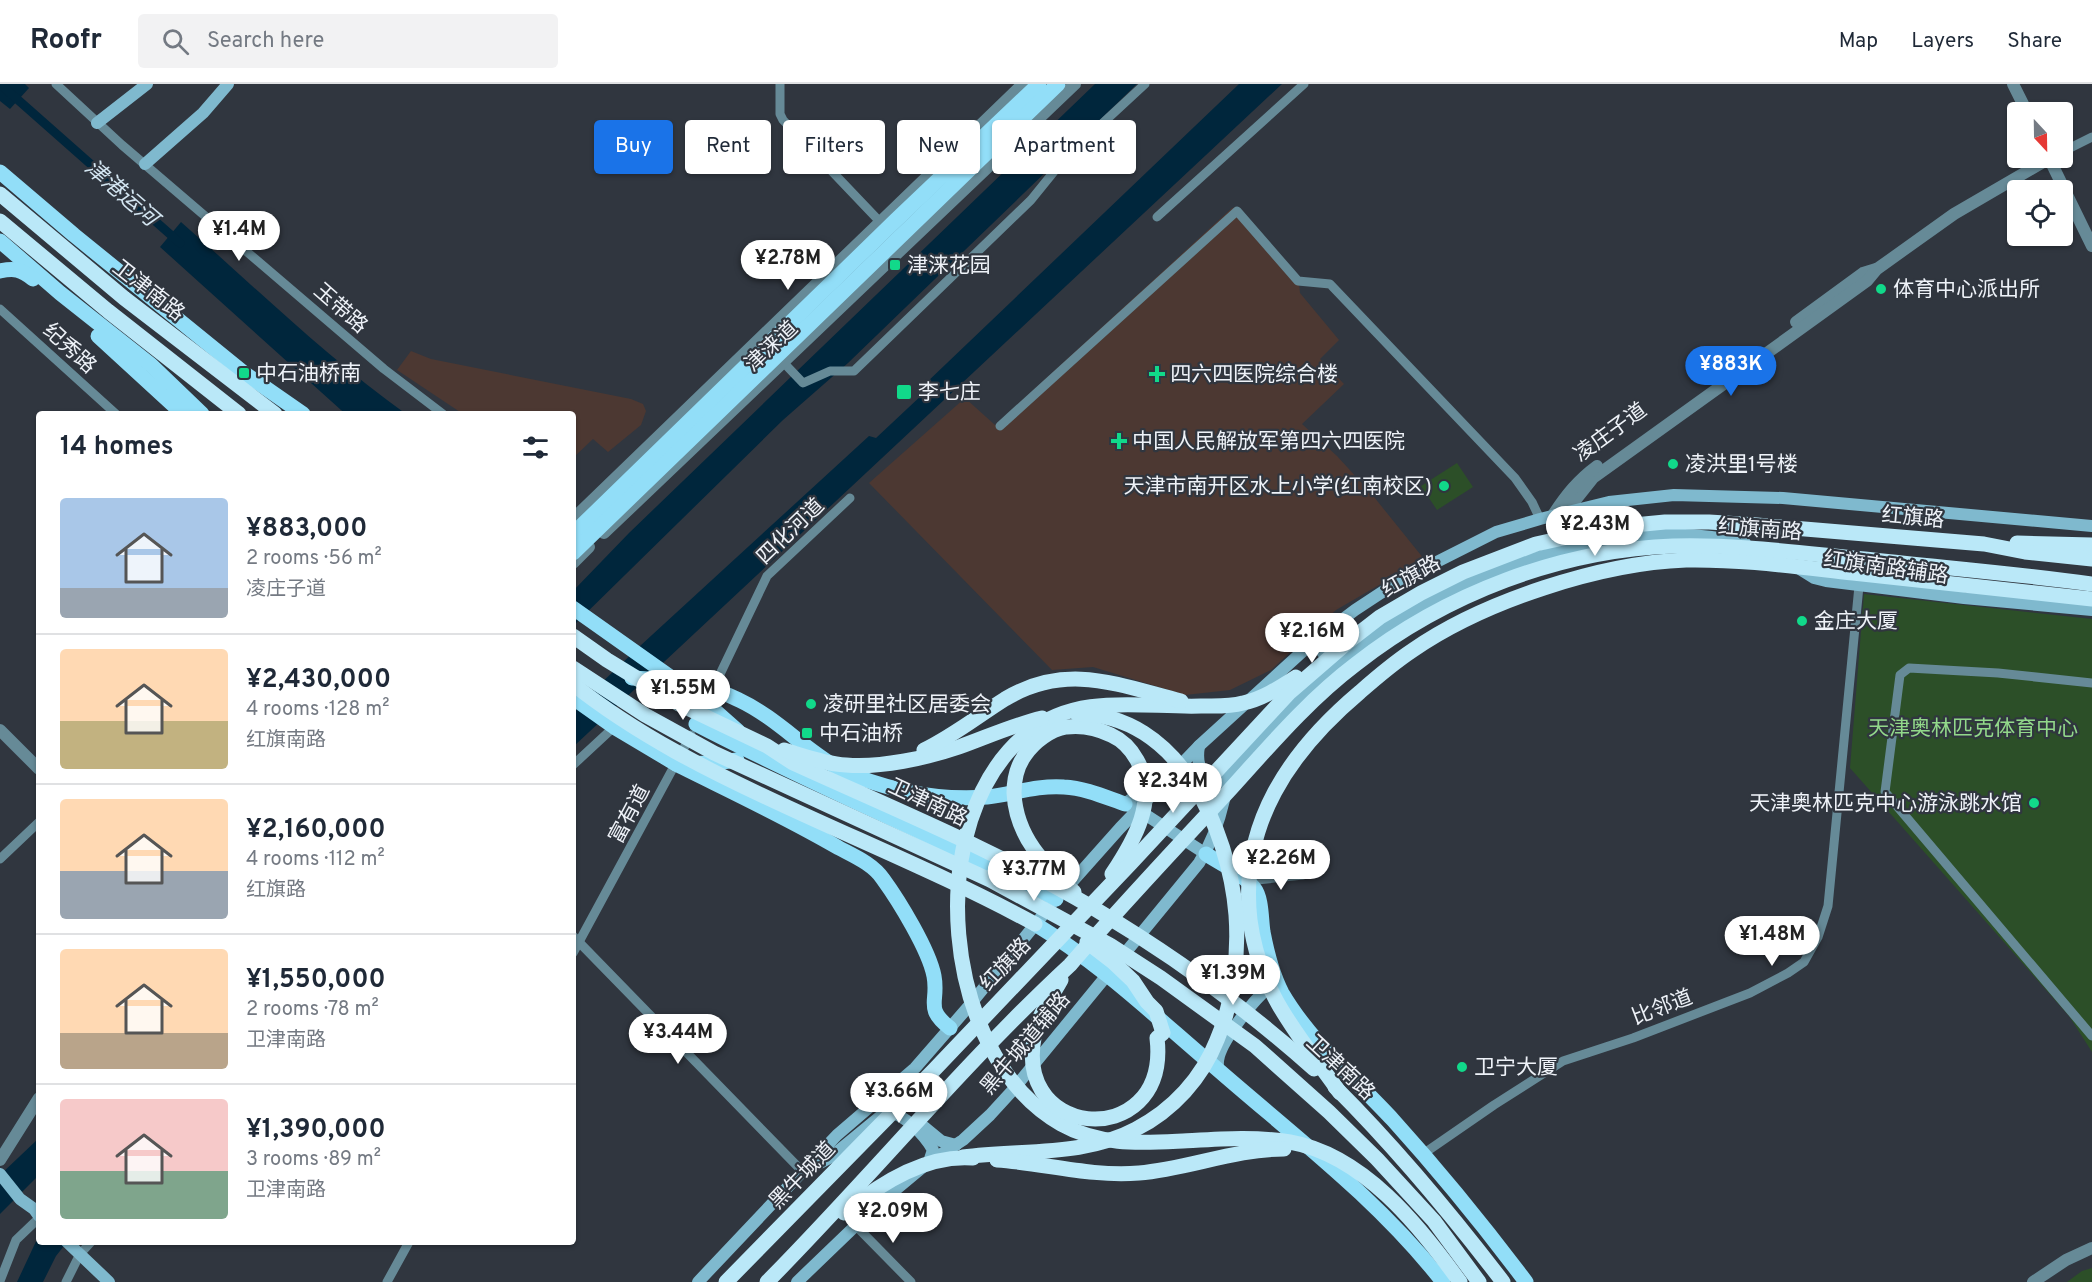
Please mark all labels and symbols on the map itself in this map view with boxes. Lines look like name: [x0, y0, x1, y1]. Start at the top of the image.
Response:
north arrow: [2007, 102, 2073, 168]
water label: 津港运河: [78, 155, 165, 236]
pin: ¥1.4M: [197, 211, 281, 262]
pin: ¥2.78M: [739, 240, 837, 291]
place label: 津涞花园: [907, 253, 991, 280]
street label: 卫津南路: [107, 255, 189, 328]
marker: 津涞花园: [888, 258, 902, 272]
place label: 体育中心派出所: [1893, 277, 2040, 304]
street label: 玉带路: [307, 278, 373, 340]
marker: 体育中心派出所: [1874, 282, 1888, 296]
street label: 津涞道: [740, 316, 804, 378]
street label: 纪秀路: [37, 318, 101, 380]
pin: ¥883K: [1689, 346, 1773, 397]
place label: 中石油桥南: [256, 361, 361, 388]
place label: 四六四医院综合楼: [1170, 362, 1338, 389]
marker: 四六四医院综合楼: [1148, 365, 1166, 383]
marker: 中石油桥南: [237, 366, 251, 380]
place label: 李七庄: [918, 380, 981, 407]
marker: 李七庄: [895, 383, 913, 401]
street label: 凌庄子道: [1569, 398, 1653, 469]
place label: 中国人民解放军第四六四医院: [1132, 429, 1405, 456]
marker: 中国人民解放军第四六四医院: [1110, 432, 1128, 450]
place label: 凌洪里1号楼: [1685, 452, 1798, 479]
marker: 凌洪里1号楼: [1666, 457, 1680, 471]
place label: 天津市南开区水上小学(红南校区): [1124, 474, 1432, 501]
marker: 天津市南开区水上小学(红南校区): [1437, 479, 1451, 493]
street label: 四化河道: [751, 493, 831, 571]
street label: 红旗路: [1880, 502, 1945, 535]
pin: ¥2.43M: [1546, 506, 1644, 557]
street label: 红旗南路: [1717, 514, 1803, 547]
street label: 红旗南路辅路: [1822, 546, 1950, 591]
street label: 红旗路: [1378, 550, 1446, 604]
place label: 金庄大厦: [1814, 609, 1898, 636]
pin: ¥2.16M: [1263, 613, 1361, 664]
marker: 金庄大厦: [1795, 614, 1809, 628]
pin: ¥1.55M: [634, 670, 732, 721]
place label: 凌研里社区居委会: [823, 692, 991, 719]
marker: 凌研里社区居委会: [804, 697, 818, 711]
park label: 天津奥林匹克体育中心: [1868, 716, 2078, 743]
place label: 中石油桥: [819, 721, 903, 748]
marker: 中石油桥: [800, 726, 814, 740]
pin: ¥2.34M: [1124, 763, 1222, 814]
street label: 卫津南路: [884, 773, 971, 833]
street label: 富有道: [604, 781, 657, 849]
place label: 天津奥林匹克中心游泳跳水馆: [1749, 791, 2022, 818]
marker: 天津奥林匹克中心游泳跳水馆: [2027, 796, 2041, 810]
pin: ¥2.26M: [1232, 840, 1330, 891]
pin: ¥3.77M: [985, 851, 1083, 902]
pin: ¥1.48M: [1723, 916, 1821, 967]
street label: 红旗路: [975, 933, 1037, 997]
pin: ¥1.39M: [1184, 955, 1282, 1006]
street label: 比邻道: [1628, 985, 1697, 1032]
street label: 黑牛城道辅路: [975, 987, 1077, 1101]
pin: ¥3.44M: [629, 1014, 727, 1065]
street label: 卫津南路: [1300, 1030, 1380, 1107]
place label: 卫宁大厦: [1474, 1055, 1558, 1082]
marker: 卫宁大厦: [1455, 1060, 1469, 1074]
pin: ¥3.66M: [850, 1073, 948, 1124]
street label: 黑牛城道: [764, 1136, 842, 1216]
pin: ¥2.09M: [844, 1193, 942, 1244]

